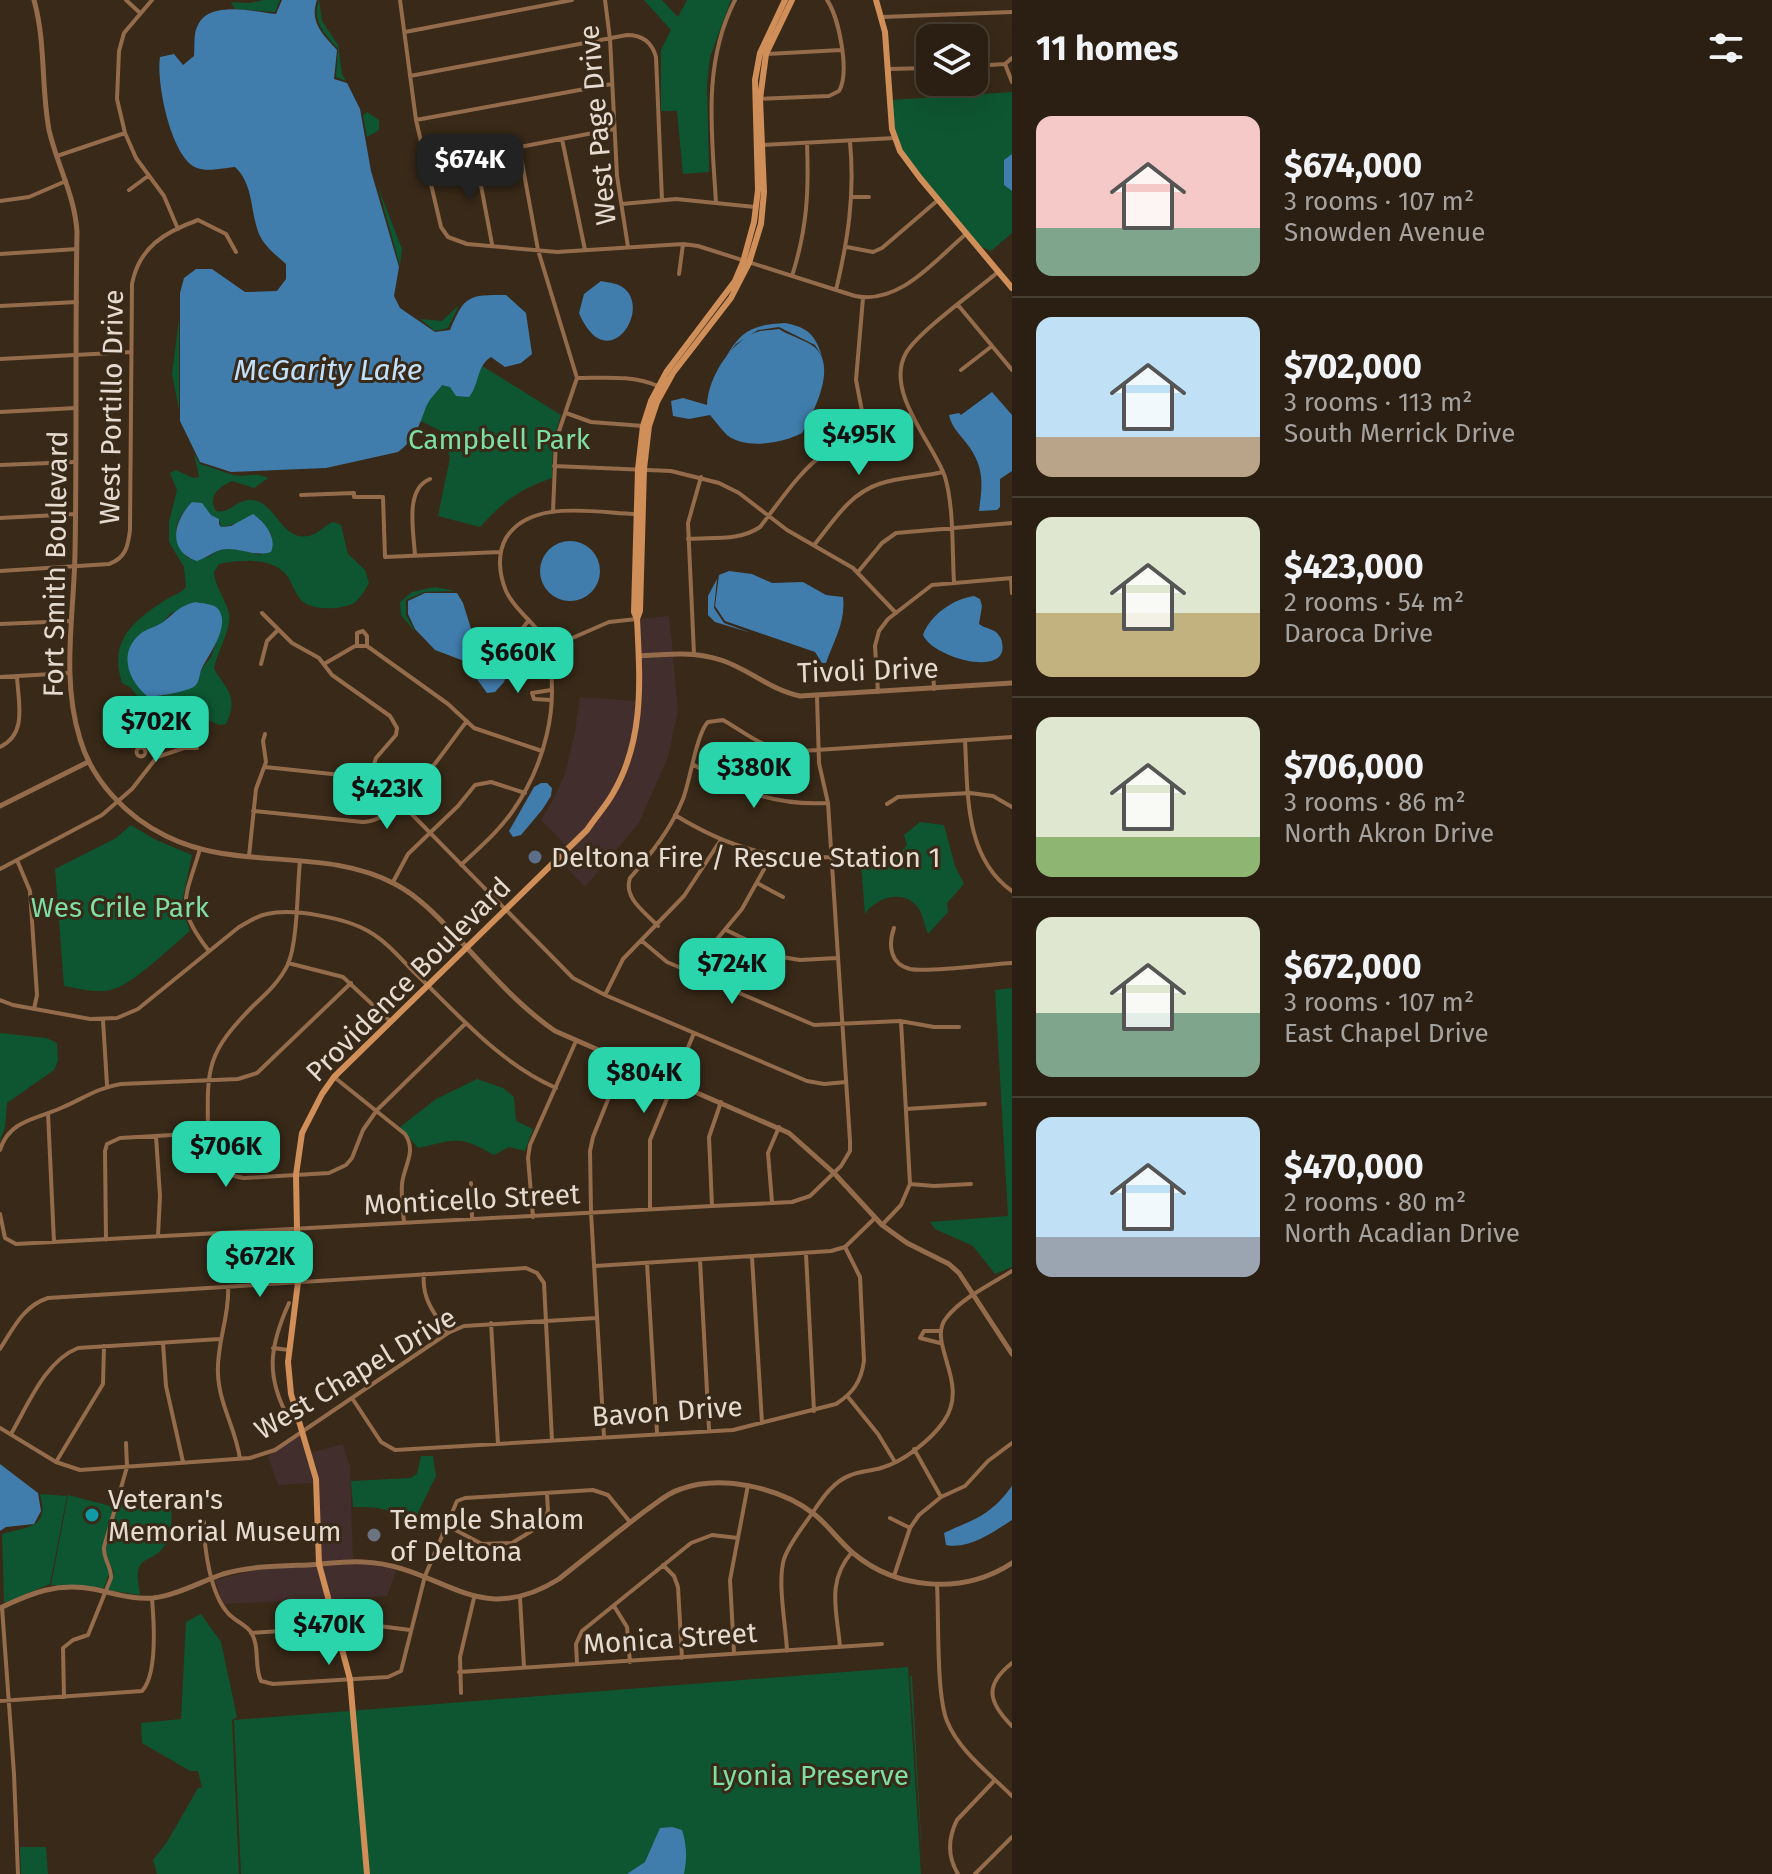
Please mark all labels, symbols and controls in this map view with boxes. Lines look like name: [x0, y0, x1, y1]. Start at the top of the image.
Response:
street label: West Page Drive: [572, 23, 623, 226]
map controls: [916, 24, 988, 96]
button: layers: [916, 24, 988, 96]
icon: filters: [1704, 26, 1748, 70]
text: 11 homes: [1036, 28, 1178, 69]
pin: $674K: [414, 134, 526, 202]
text: $674K: [435, 144, 505, 175]
text: $674,000: [1284, 145, 1422, 186]
icon: home: [1100, 148, 1196, 244]
text: 3 rooms · 107 m²: [1284, 186, 1474, 217]
text: Snowden Avenue: [1284, 217, 1485, 248]
street label: West Portillo Drive: [93, 289, 130, 525]
text: $702,000: [1284, 346, 1422, 387]
icon: home: [1100, 349, 1196, 445]
water label: McGarity Lake: [234, 352, 422, 388]
text: 3 rooms · 113 m²: [1284, 387, 1473, 418]
pin: $495K: [803, 409, 915, 477]
text: South Merrick Drive: [1284, 418, 1515, 449]
text: $495K: [822, 419, 896, 450]
park label: Campbell Park: [408, 423, 591, 456]
street label: Fort Smith Boulevard: [37, 430, 74, 698]
text: $423,000: [1284, 546, 1424, 587]
icon: home: [1100, 549, 1196, 645]
text: 2 rooms · 54 m²: [1284, 587, 1464, 618]
text: Daroca Drive: [1284, 618, 1433, 649]
pin: $660K: [462, 627, 574, 695]
text: $660K: [480, 637, 556, 668]
street label: Tivoli Drive: [797, 652, 939, 689]
pin: $702K: [100, 696, 212, 764]
text: $702K: [121, 706, 191, 737]
pin: $380K: [698, 742, 810, 810]
text: $706,000: [1284, 746, 1424, 787]
icon: home: [1100, 749, 1196, 845]
text: $380K: [717, 752, 791, 783]
pin: $423K: [331, 763, 443, 831]
text: $423K: [351, 773, 423, 804]
text: 3 rooms · 86 m²: [1284, 787, 1466, 818]
text: North Akron Drive: [1284, 818, 1494, 849]
place label: Deltona Fire / Rescue Station 1: [551, 841, 941, 874]
marker: Deltona Fire / Rescue Station 1: [526, 848, 544, 866]
street label: Providence Boulevard: [299, 870, 517, 1088]
park label: Wes Crile Park: [31, 891, 210, 924]
pin: $724K: [676, 938, 788, 1006]
text: $672,000: [1284, 946, 1422, 987]
text: $724K: [697, 948, 767, 979]
icon: home: [1100, 949, 1196, 1045]
text: 3 rooms · 107 m²: [1284, 987, 1474, 1018]
text: East Chapel Drive: [1284, 1018, 1489, 1049]
pin: $804K: [588, 1047, 700, 1115]
text: $804K: [606, 1057, 682, 1088]
pin: $706K: [170, 1121, 282, 1189]
text: $706K: [190, 1131, 262, 1162]
text: $470,000: [1284, 1146, 1424, 1187]
icon: home: [1100, 1149, 1196, 1245]
street label: Monticello Street: [363, 1177, 582, 1222]
text: 2 rooms · 80 m²: [1284, 1187, 1466, 1218]
text: North Acadian Drive: [1284, 1218, 1520, 1249]
pin: $672K: [204, 1231, 316, 1299]
text: $672K: [225, 1241, 295, 1272]
street label: West Chapel Drive: [249, 1300, 462, 1447]
street label: Bavon Drive: [590, 1390, 744, 1433]
place label: Veteran's Memorial Museum: [108, 1483, 341, 1548]
place label: Temple Shalom of Deltona: [390, 1503, 585, 1568]
marker: Veteran's Memorial Museum: [83, 1506, 101, 1524]
marker: Temple Shalom of Deltona: [365, 1526, 383, 1544]
pin: $470K: [273, 1599, 385, 1667]
text: $470K: [293, 1609, 365, 1640]
street label: Monica Street: [582, 1616, 759, 1661]
park label: Lyonia Preserve: [711, 1759, 909, 1792]

